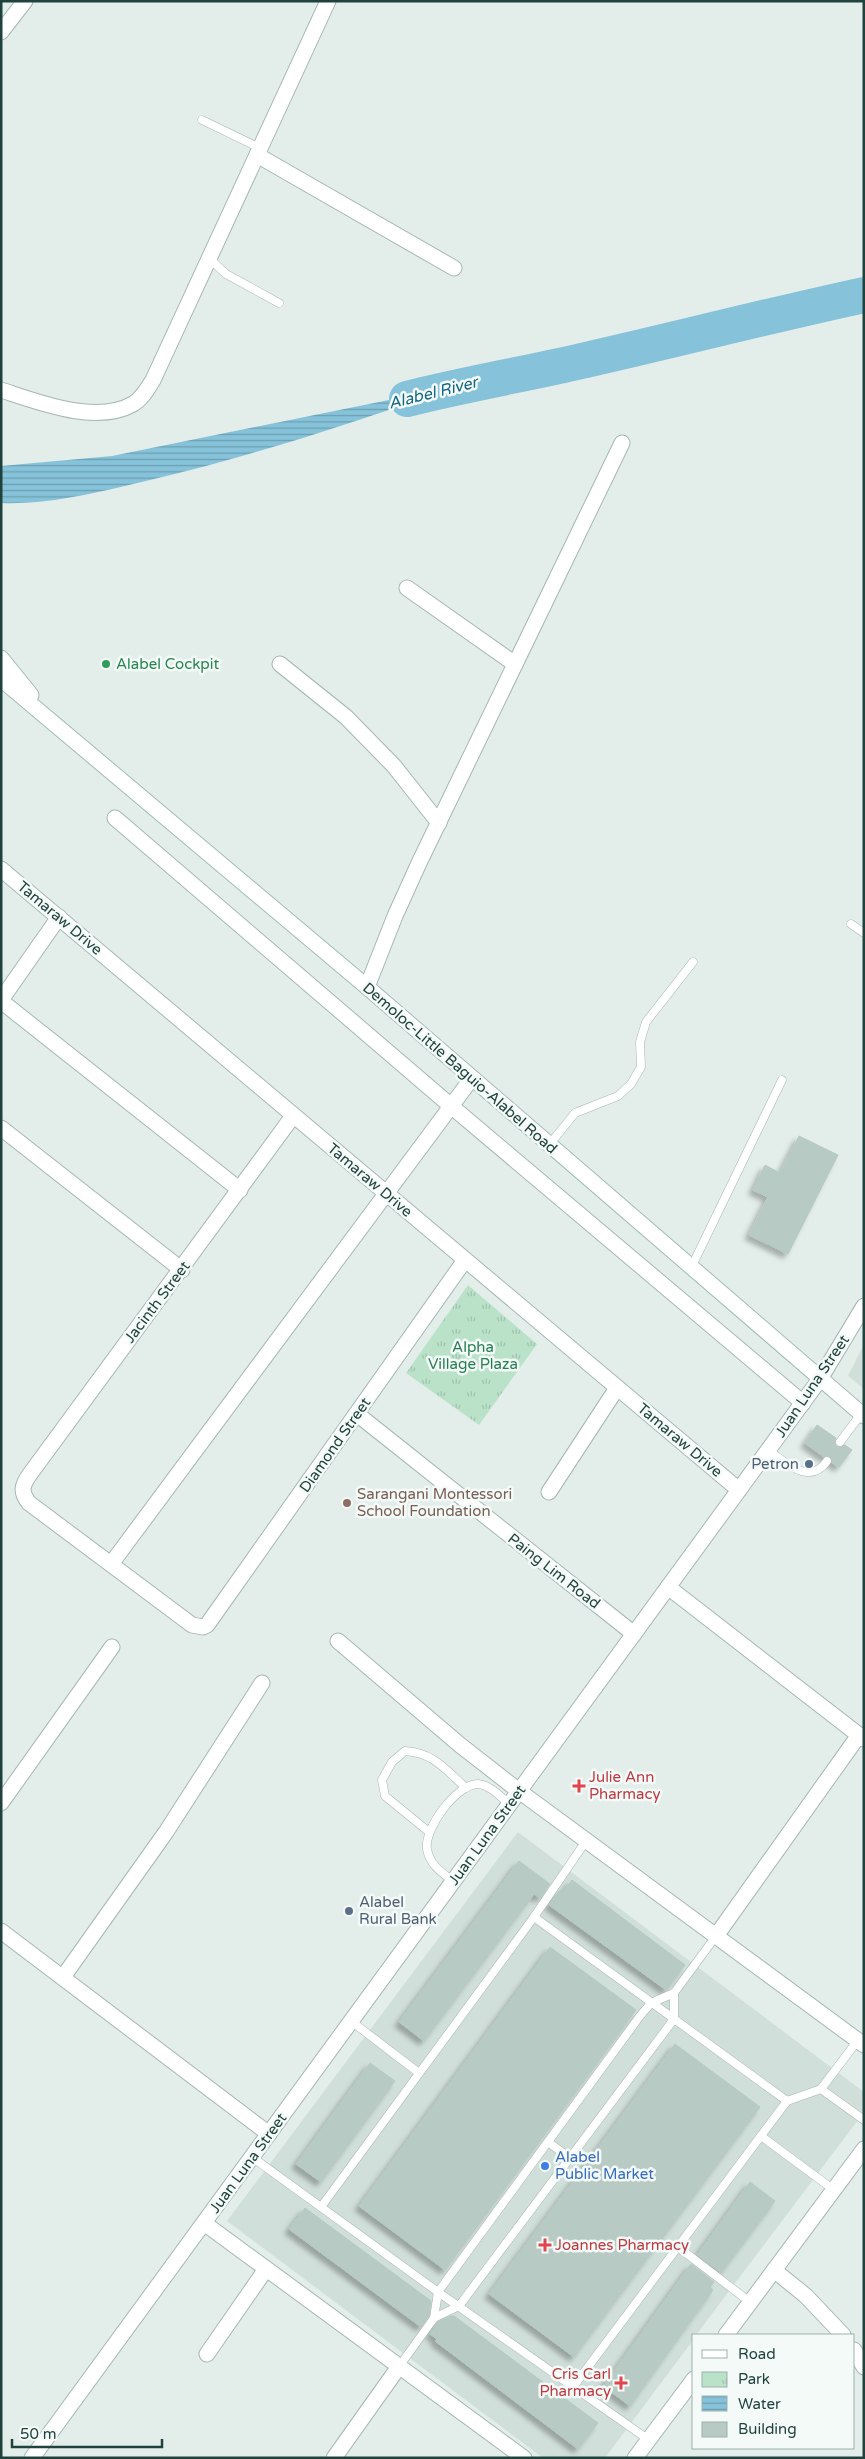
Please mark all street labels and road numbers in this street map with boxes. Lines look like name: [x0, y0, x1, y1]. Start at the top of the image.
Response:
street label: Tamaraw Drive: [14, 877, 106, 959]
street label: Demoloc-Little Baguio-Alabel Road: [359, 979, 561, 1157]
street label: Tamaraw Drive: [324, 1139, 416, 1221]
street label: Jacinth Street: [120, 1257, 194, 1346]
street label: Juan Luna Street: [771, 1331, 853, 1441]
street label: Diamond Street: [296, 1394, 375, 1496]
street label: Tamaraw Drive: [634, 1399, 726, 1481]
street label: Paing Lim Road: [504, 1529, 604, 1613]
street label: Juan Luna Street: [445, 1781, 530, 1889]
street label: Juan Luna Street: [206, 2109, 291, 2217]

